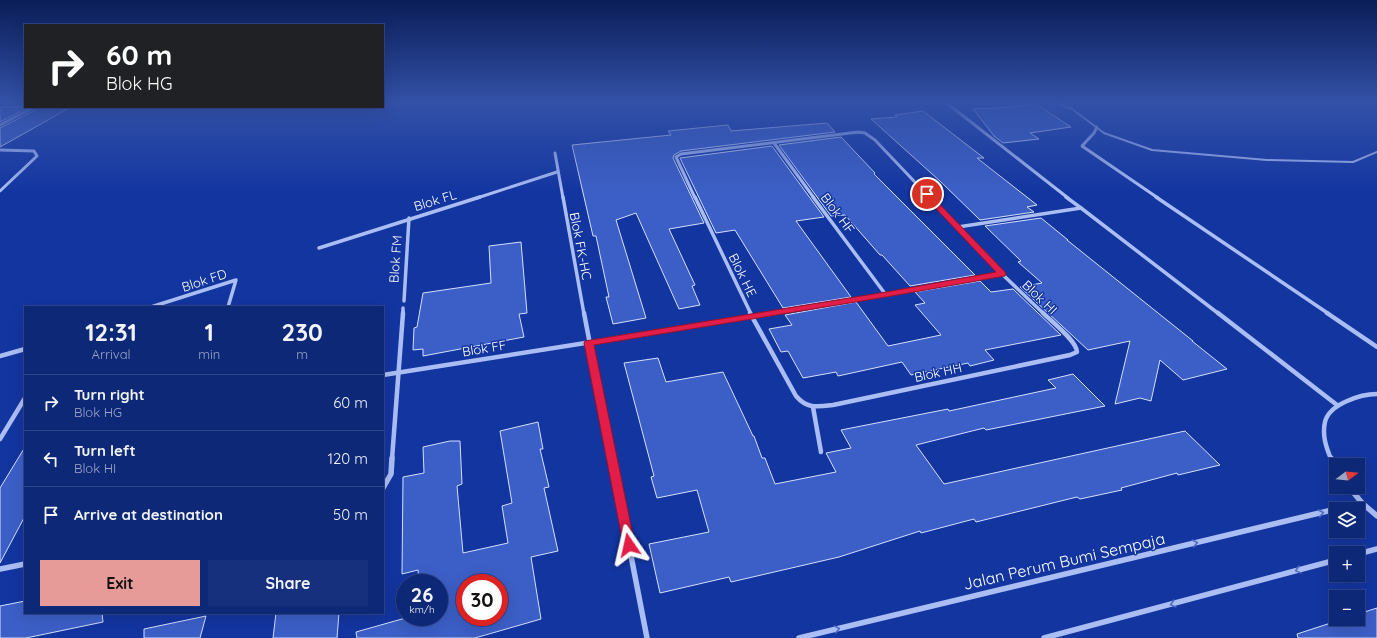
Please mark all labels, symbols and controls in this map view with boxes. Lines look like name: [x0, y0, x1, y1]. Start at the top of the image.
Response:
text: 60 m: [106, 37, 172, 72]
icon: right: [40, 40, 92, 92]
text: Blok HG: [106, 72, 173, 95]
pin: [910, 177, 944, 211]
icon: arrive: [916, 183, 938, 205]
street label: Blok FL: [412, 186, 458, 214]
street label: Blok HF: [818, 190, 858, 236]
street label: Blok FK-HC: [567, 211, 596, 282]
street label: Blok FM: [385, 235, 405, 283]
street label: Blok HE: [726, 251, 760, 299]
street label: Blok FD: [179, 265, 229, 295]
street label: Blok HI: [1019, 277, 1061, 317]
text: 12:31: [85, 317, 137, 347]
text: 1: [205, 317, 214, 347]
text: 230: [282, 317, 323, 347]
street label: Blok FF: [461, 337, 507, 359]
text: Arrival: [92, 346, 131, 362]
text: min: [198, 346, 220, 362]
text: m: [296, 346, 308, 362]
street label: Blok HH: [913, 359, 963, 385]
text: Turn right: [74, 385, 145, 404]
icon: right: [40, 392, 62, 414]
text: 60 m: [333, 393, 368, 412]
text: Blok HG: [74, 404, 122, 420]
text: Turn left: [74, 441, 136, 460]
icon: left: [40, 448, 62, 470]
text: 120 m: [327, 449, 368, 468]
north arrow: [1329, 458, 1365, 494]
map controls: [1329, 458, 1365, 626]
text: Blok HI: [74, 460, 116, 476]
button: layers: [1329, 502, 1365, 538]
icon: arrive: [40, 504, 62, 526]
text: Arrive at destination: [74, 505, 223, 524]
text: 50 m: [333, 505, 368, 524]
one-way arrow: [1318, 509, 1324, 517]
position arrow: [608, 524, 650, 566]
street label: Jalan Perum Bumi Sempaja: [961, 528, 1167, 594]
one-way arrow: [1191, 539, 1198, 548]
button: +: [1329, 546, 1365, 582]
button: Exit: [40, 560, 200, 606]
button: Share: [208, 560, 368, 606]
one-way arrow: [1295, 566, 1302, 574]
speed limit sign: 30: [456, 574, 508, 626]
text: 26: [411, 582, 433, 607]
button: −: [1329, 590, 1365, 626]
one-way arrow: [1169, 599, 1176, 608]
text: km/h: [409, 603, 435, 616]
one-way arrow: [833, 625, 840, 634]

